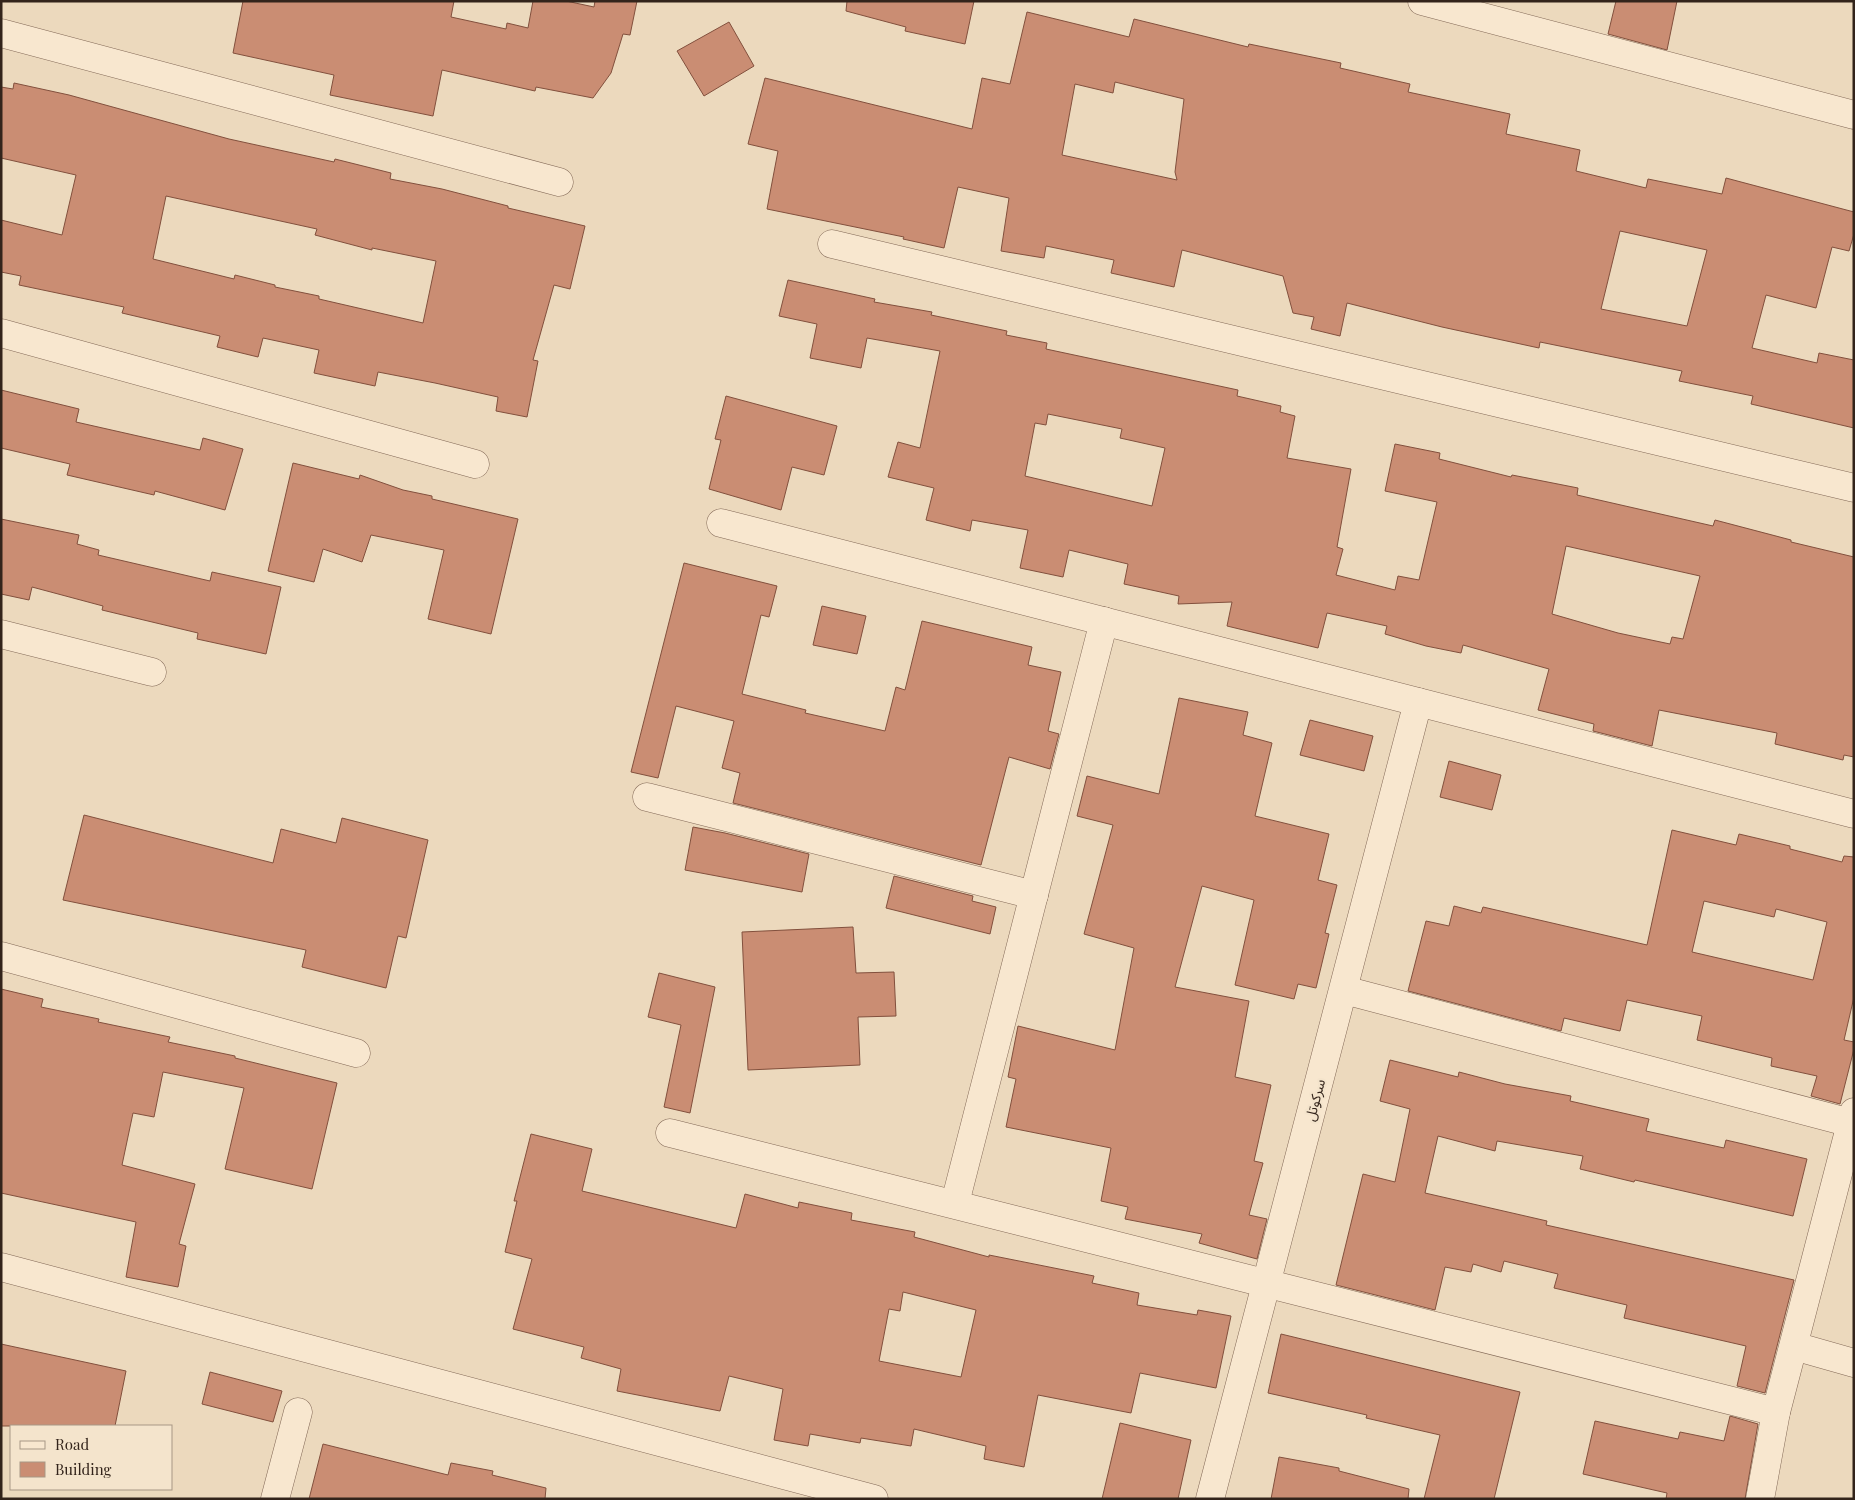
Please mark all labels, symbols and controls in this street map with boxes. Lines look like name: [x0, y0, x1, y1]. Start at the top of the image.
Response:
street label: سرکوتل: [1300, 1077, 1329, 1123]
legend: [10, 1425, 172, 1490]
text: Road: [55, 1434, 89, 1454]
text: Building: [55, 1459, 112, 1479]

